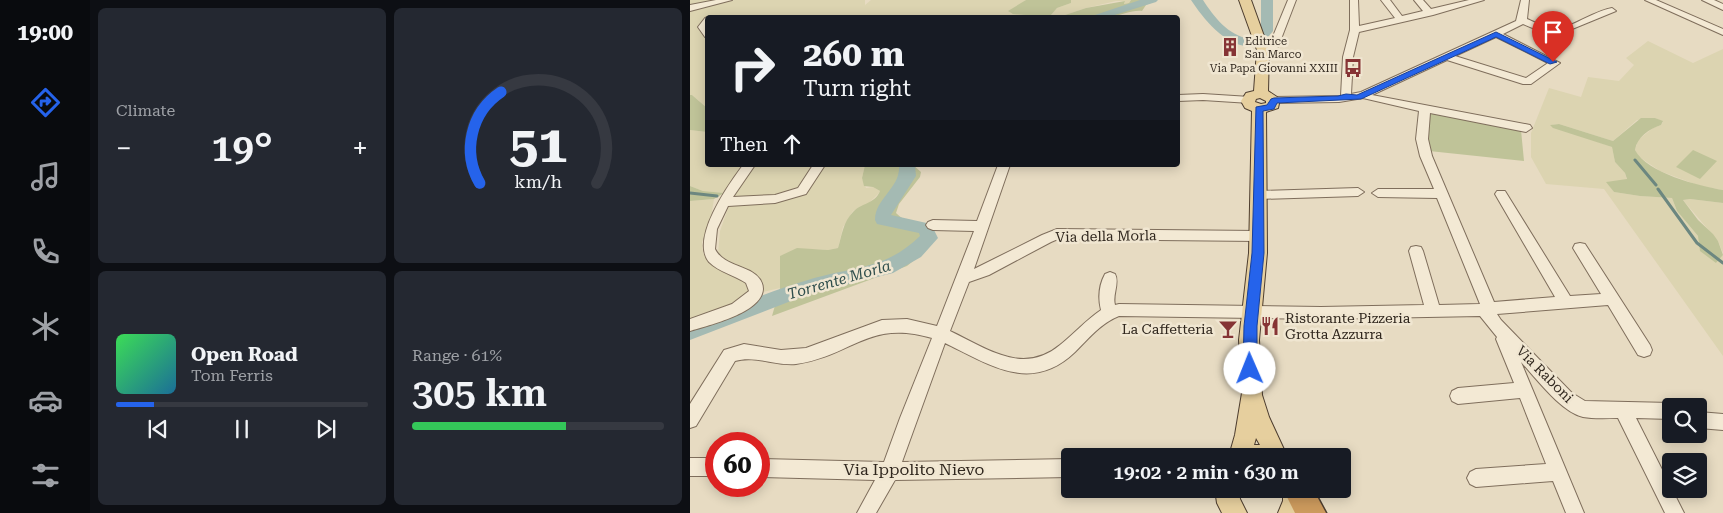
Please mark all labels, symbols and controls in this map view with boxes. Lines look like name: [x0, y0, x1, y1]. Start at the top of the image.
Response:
pin: [1532, 11, 1574, 62]
icon: arrive: [1539, 18, 1567, 46]
text: 19:00: [17, 20, 73, 45]
text: 260 m: [803, 34, 904, 75]
icon: right: [720, 35, 785, 100]
place label: Editrice San Marco: [1245, 35, 1302, 61]
building icon: Editrice San Marco: [1219, 36, 1241, 58]
bus stop icon: Via Papa Giovanni XXIII: [1342, 57, 1364, 79]
place label: Via Papa Giovanni XXIII: [1210, 62, 1338, 75]
text: Turn right: [803, 76, 911, 101]
icon: directions: [28, 85, 63, 120]
text: Climate: [116, 101, 175, 120]
text: 51: [509, 114, 567, 175]
text: 19°: [211, 126, 273, 170]
icon: ahead: [778, 130, 806, 158]
text: −: [116, 132, 132, 165]
text: +: [352, 132, 368, 165]
text: Then: [720, 133, 768, 156]
icon: music: [28, 159, 63, 194]
text: km/h: [514, 171, 562, 192]
street label: Via della Morla: [1055, 227, 1157, 245]
icon: phone: [28, 234, 63, 269]
water label: Torrente Morla: [785, 257, 893, 303]
icon: climate: [28, 309, 63, 344]
place label: Ristorante Pizzeria Grotta Azzurra: [1285, 310, 1411, 342]
restaurant icon: Ristorante Pizzeria Grotta Azzurra: [1259, 315, 1281, 337]
bar icon: La Caffetteria: [1217, 318, 1239, 340]
place label: La Caffetteria: [1122, 321, 1213, 337]
position arrow: [1223, 342, 1275, 394]
street label: Via Raboni: [1513, 342, 1577, 406]
text: Open Road: [191, 343, 298, 366]
text: Range · 61%: [412, 346, 502, 365]
text: Tom Ferris: [191, 366, 273, 385]
text: 305 km: [412, 371, 547, 415]
icon: car: [28, 383, 63, 418]
map controls: [1662, 398, 1707, 498]
button: search: [1662, 398, 1707, 443]
icon: previous: [144, 415, 172, 443]
icon: pause: [228, 415, 256, 443]
icon: next: [312, 415, 340, 443]
speed limit sign: 60: [705, 432, 770, 497]
button: layers: [1662, 453, 1707, 498]
icon: filters: [28, 458, 63, 493]
street label: Via Ippolito Nievo: [844, 460, 985, 479]
text: 19:02 · 2 min · 630 m: [1113, 461, 1299, 484]

